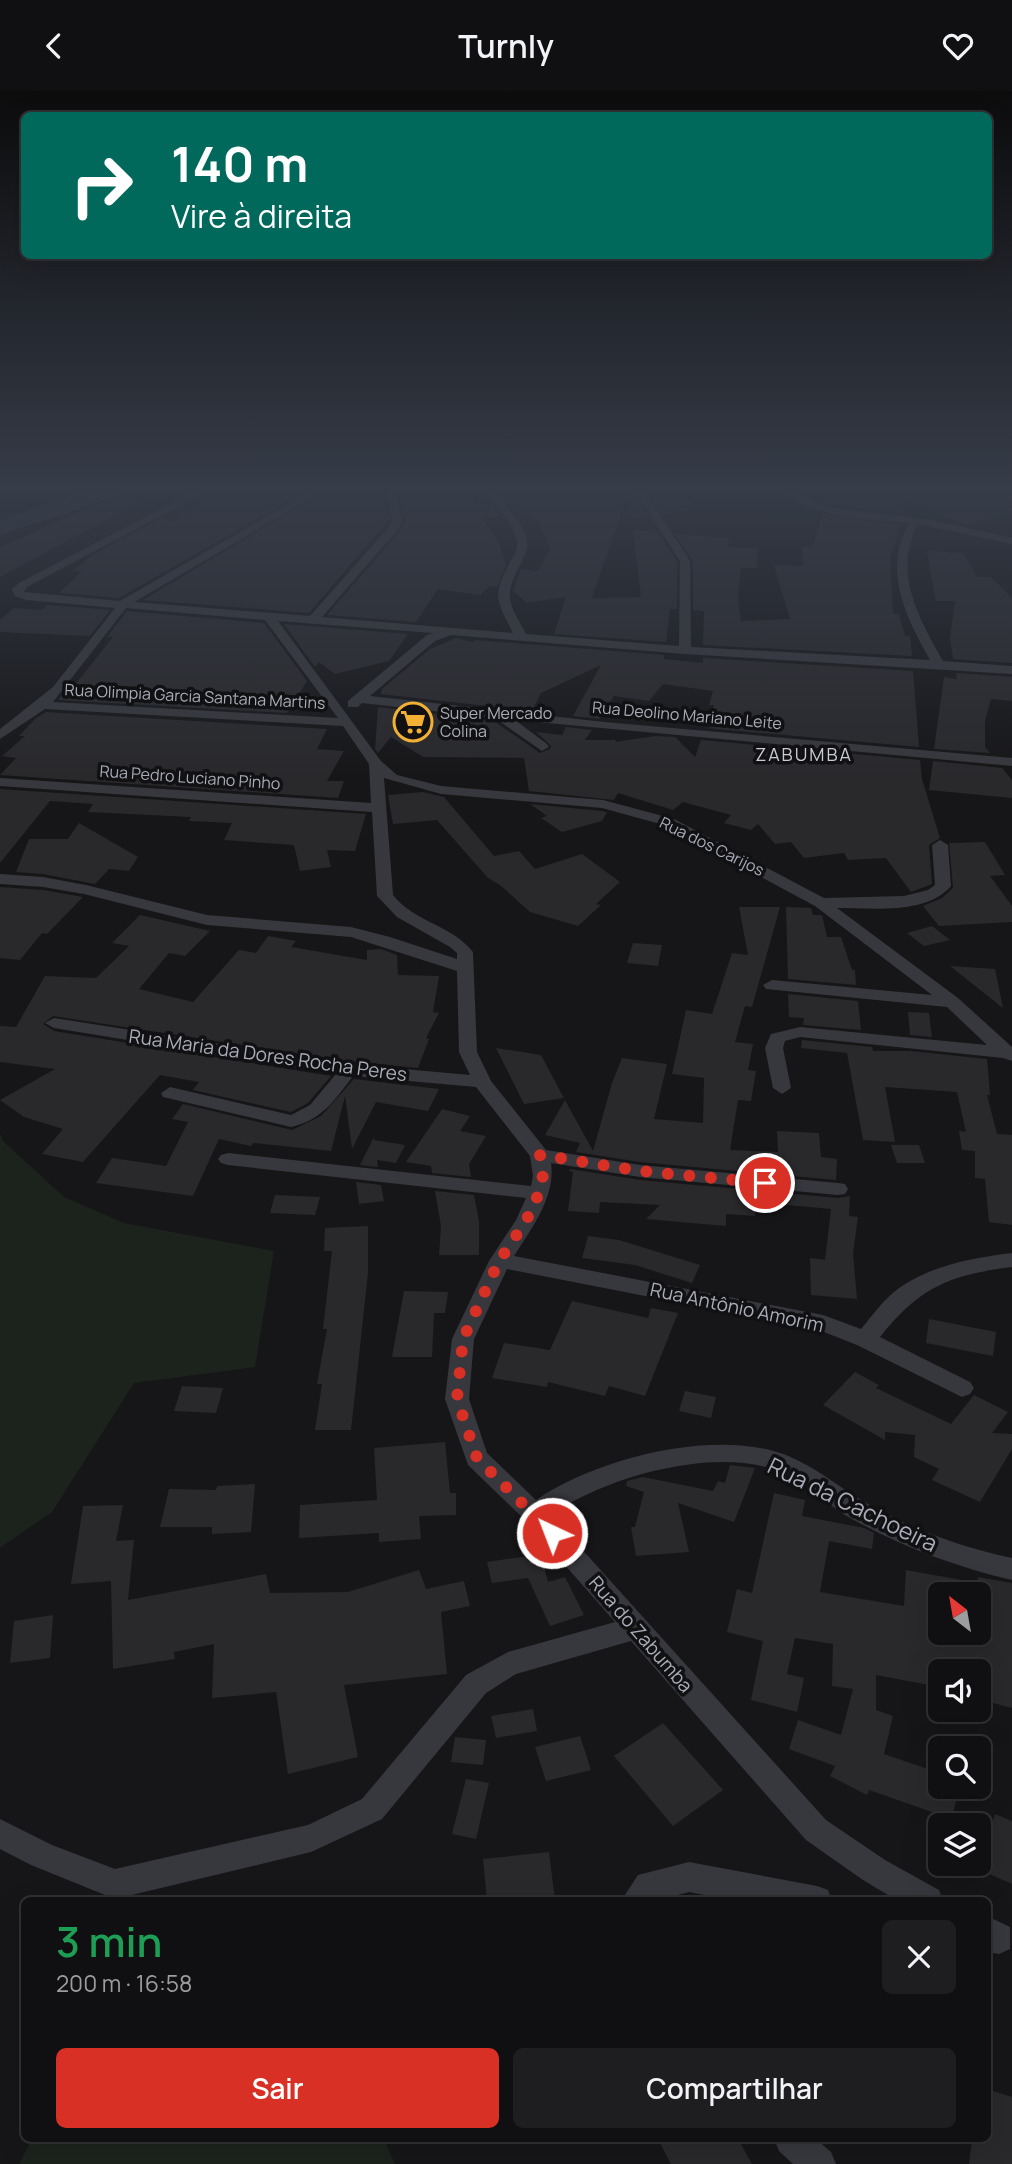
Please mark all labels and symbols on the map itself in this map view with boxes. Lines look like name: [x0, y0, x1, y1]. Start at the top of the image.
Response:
street label: Rua Olimpia Garcia Santana Martins: [64, 678, 326, 714]
street label: Rua Deolino Mariano Leite: [591, 696, 783, 734]
supermarket icon: Super Mercado Colina: [392, 701, 434, 743]
place label: Super Mercado Colina: [440, 702, 552, 742]
district label: ZABUMBA: [755, 742, 853, 766]
street label: Rua Pedro Luciano Pinho: [99, 760, 281, 794]
street label: Rua dos Carijos: [656, 811, 768, 881]
street label: Rua Maria da Dores Rocha Peres: [127, 1023, 409, 1087]
pin: [735, 1153, 795, 1213]
street label: Rua Antônio Amorim: [648, 1276, 826, 1338]
street label: Rua da Cachoeira: [763, 1449, 943, 1559]
position arrow: [515, 1496, 589, 1570]
street label: Rua do Zabumba: [583, 1570, 699, 1698]
north arrow: [928, 1582, 990, 1645]

